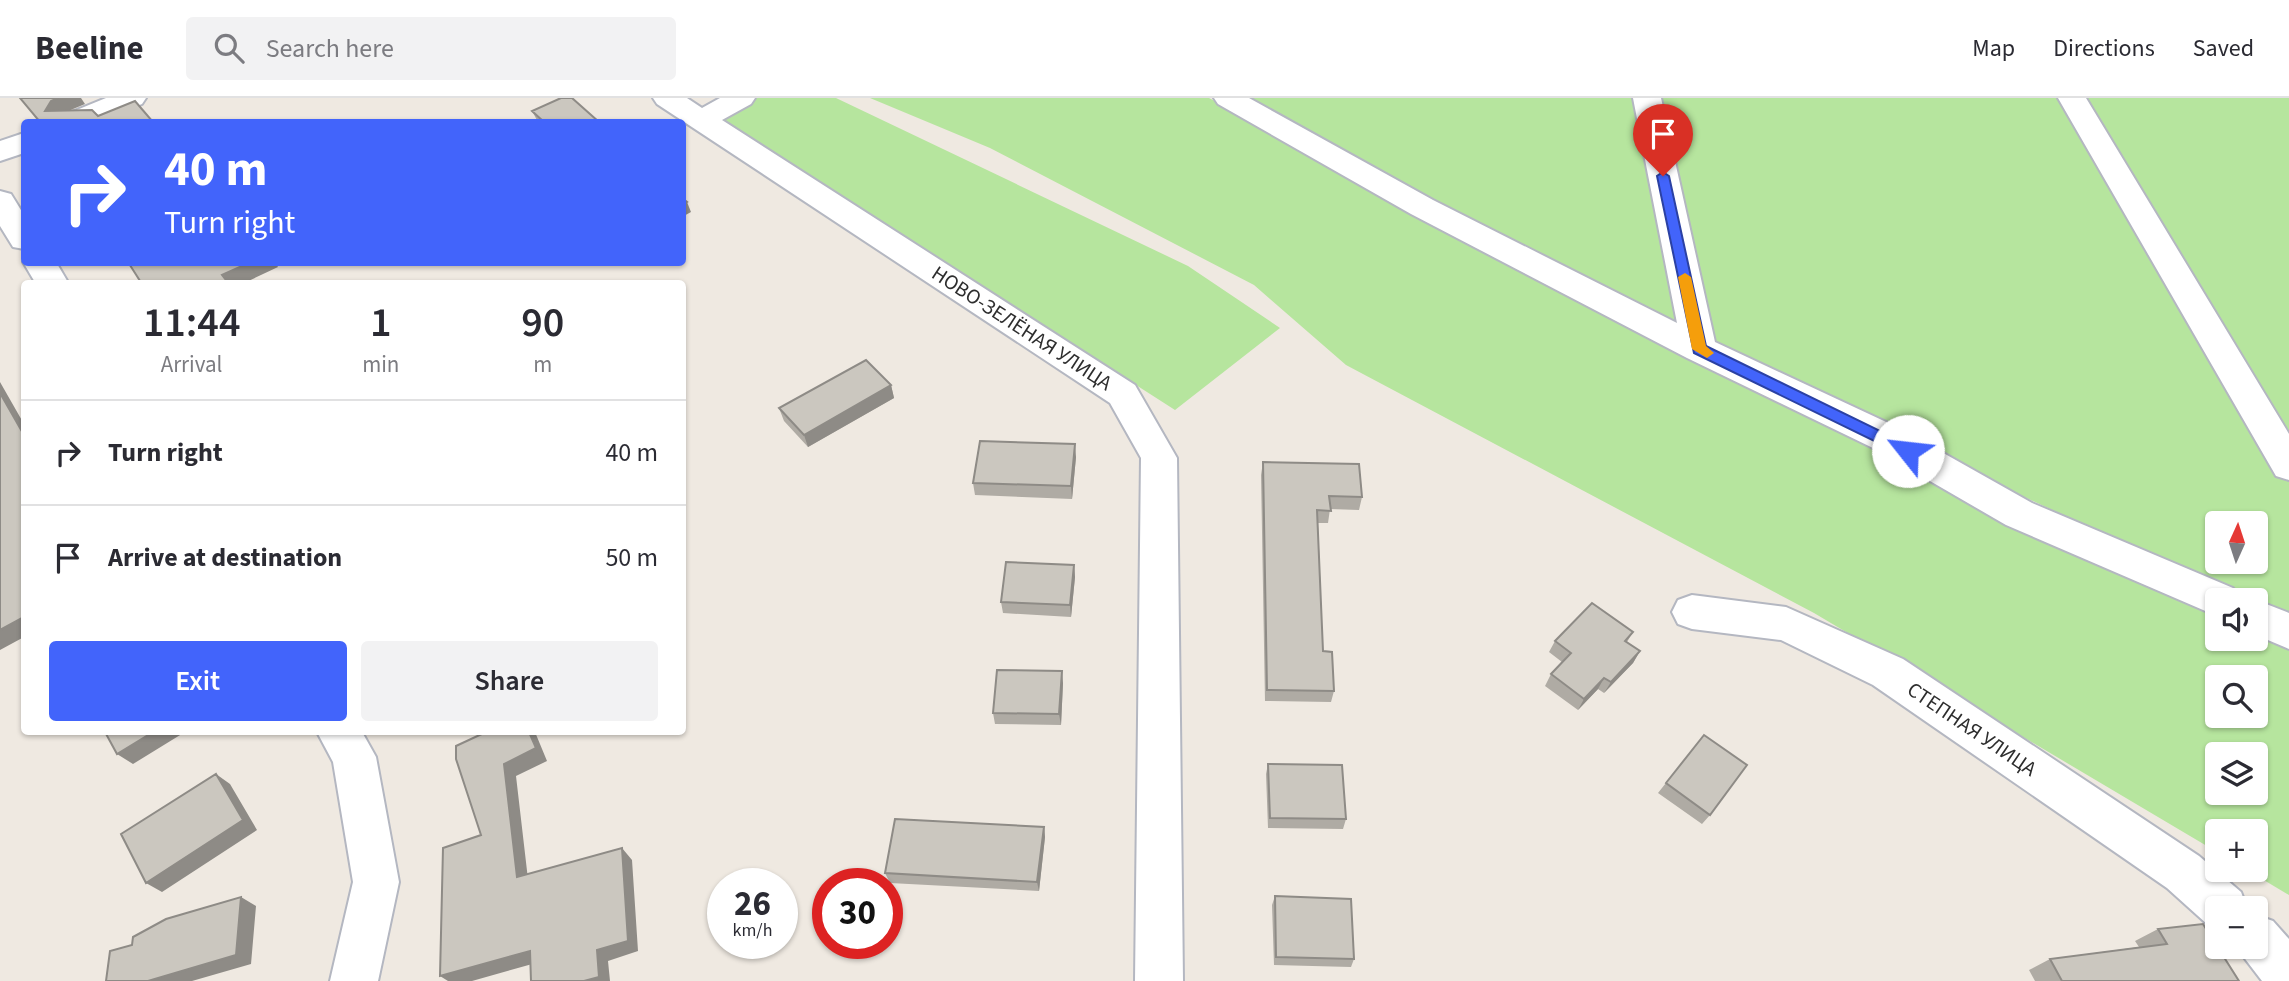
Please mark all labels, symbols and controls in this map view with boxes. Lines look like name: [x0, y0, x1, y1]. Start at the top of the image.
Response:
search box: [186, 17, 676, 80]
text: Beeline: [35, 25, 144, 72]
icon: search: [210, 29, 248, 67]
text: Search here: [266, 30, 394, 67]
text: Map: [1972, 31, 2015, 66]
text: Directions: [2053, 31, 2155, 66]
text: Saved: [2193, 31, 2254, 66]
pin: [1633, 104, 1693, 176]
icon: arrive: [1644, 115, 1682, 153]
text: 40 m: [164, 135, 268, 205]
icon: right: [49, 147, 140, 238]
text: Turn right: [164, 200, 295, 246]
street label: НОВО-ЗЕЛЁНАЯ УЛИЦА: [926, 258, 1119, 398]
text: 11:44: [143, 293, 240, 353]
text: 1: [370, 293, 392, 353]
text: 90: [521, 293, 564, 353]
text: Arrival: [161, 348, 223, 381]
text: min: [362, 348, 399, 381]
text: m: [533, 348, 552, 381]
position arrow: [1871, 414, 1945, 488]
icon: right: [49, 434, 87, 472]
text: Turn right: [108, 434, 223, 471]
text: 40 m: [605, 434, 658, 471]
north arrow: [2205, 511, 2268, 574]
map controls: [2205, 511, 2268, 959]
icon: arrive: [49, 539, 87, 577]
text: Arrive at destination: [108, 539, 342, 576]
text: 50 m: [605, 539, 658, 576]
button: sound: [2205, 588, 2268, 651]
button: Exit: [49, 641, 347, 721]
button: Share: [361, 641, 658, 721]
button: search: [2205, 665, 2268, 728]
street label: СТЕПНАЯ УЛИЦА: [1901, 674, 2043, 784]
button: layers: [2205, 742, 2268, 805]
button: +: [2205, 819, 2268, 882]
speed limit sign: 30: [812, 868, 903, 959]
text: 26: [734, 879, 771, 929]
button: −: [2205, 896, 2268, 959]
text: km/h: [733, 918, 772, 943]

